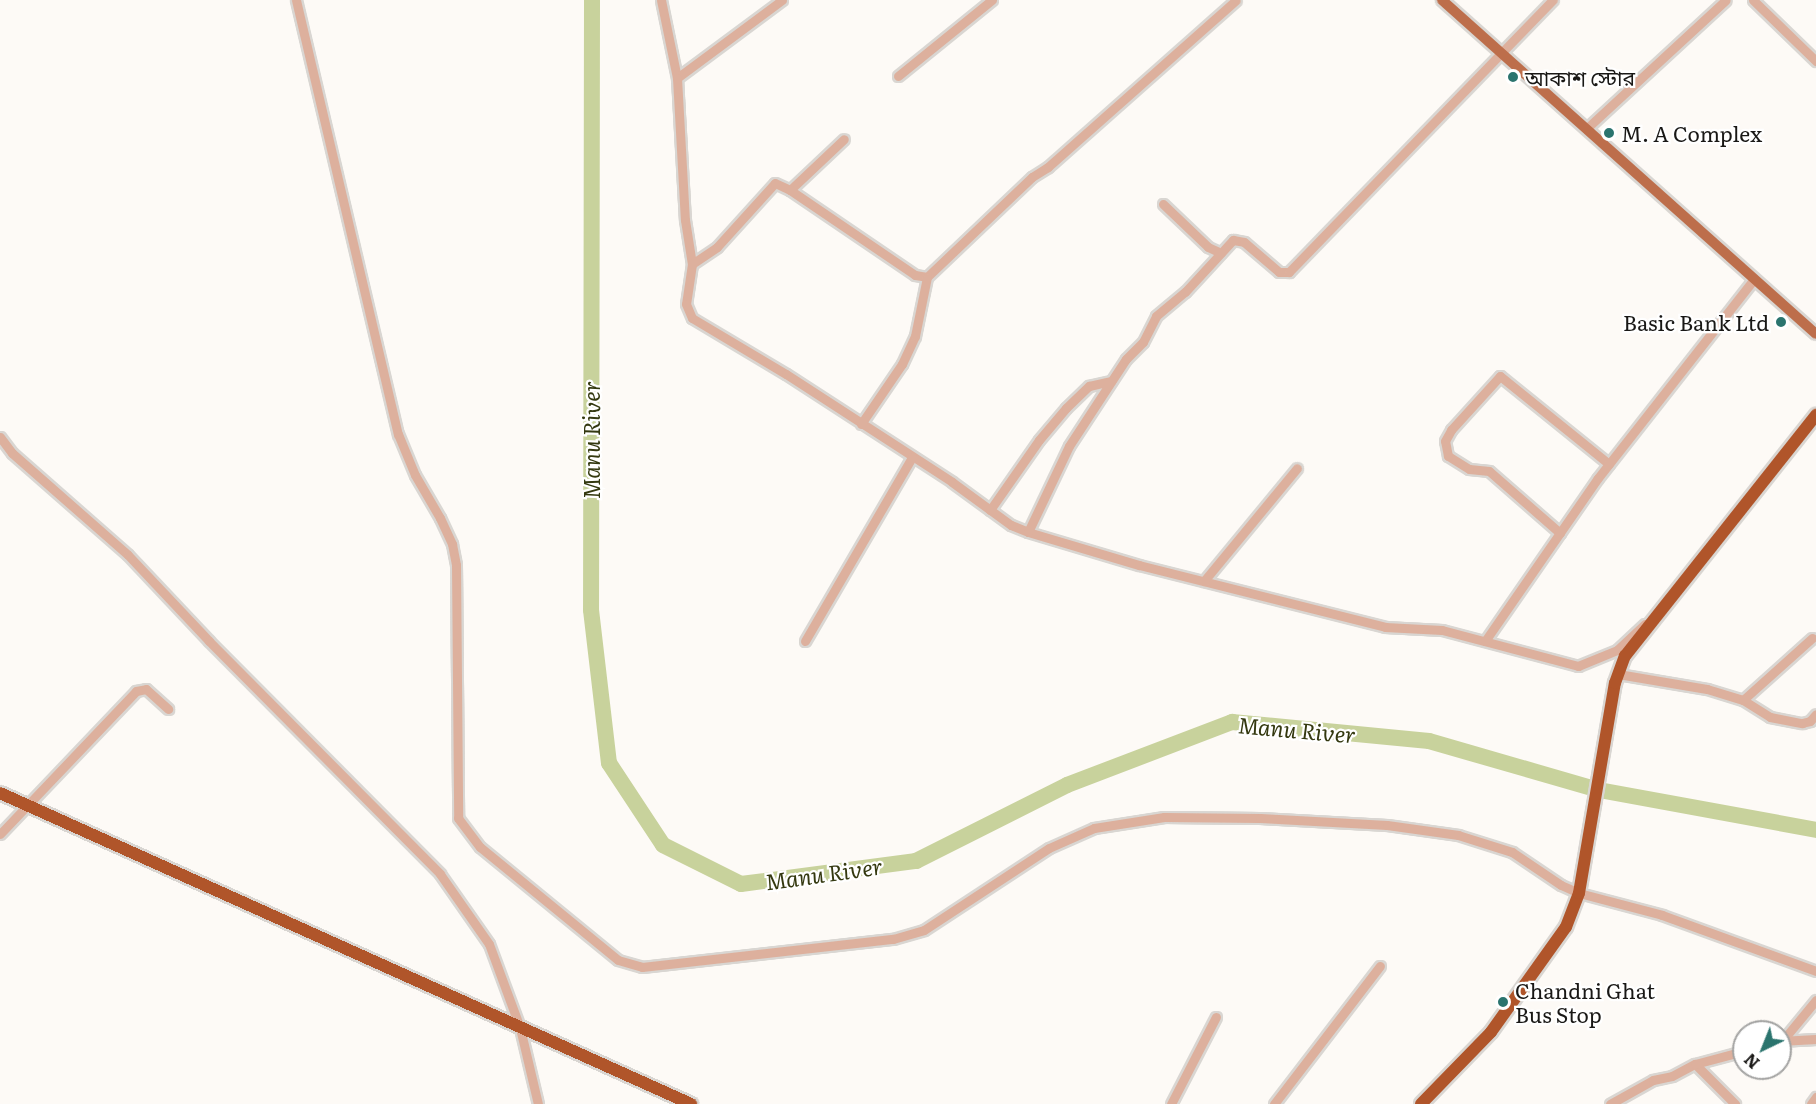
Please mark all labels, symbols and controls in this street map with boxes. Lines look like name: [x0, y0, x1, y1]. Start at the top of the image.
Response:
place label: আকাশ স্টোর: [1525, 64, 1635, 90]
marker: আকাশ স্টোর: [1506, 70, 1520, 84]
place label: M. A Complex: [1621, 120, 1762, 146]
marker: M. A Complex: [1602, 126, 1616, 140]
place label: Basic Bank Ltd: [1623, 309, 1769, 335]
marker: Basic Bank Ltd: [1774, 315, 1788, 329]
water label: Manu River: [578, 381, 604, 499]
water label: Manu River: [1237, 711, 1357, 747]
water label: Manu River: [764, 852, 884, 894]
place label: Chandni Ghat Bus Stop: [1515, 977, 1655, 1027]
marker: Chandni Ghat Bus Stop: [1496, 995, 1510, 1009]
north arrow: [1732, 1020, 1792, 1080]
text: N: [1738, 1048, 1764, 1075]

